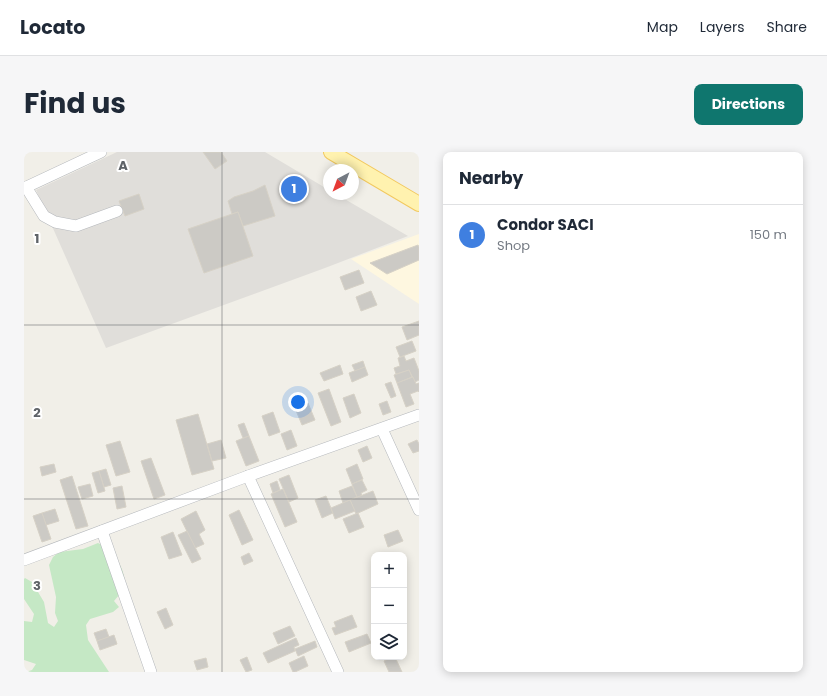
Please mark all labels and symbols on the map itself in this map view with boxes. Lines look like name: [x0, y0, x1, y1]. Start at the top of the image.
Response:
text: A: [118, 156, 128, 175]
north arrow: [323, 164, 359, 200]
pin: 1: [281, 174, 307, 204]
text: 1: [35, 229, 39, 248]
your location: [288, 392, 308, 412]
text: 2: [33, 403, 41, 422]
text: 3: [33, 576, 41, 595]

